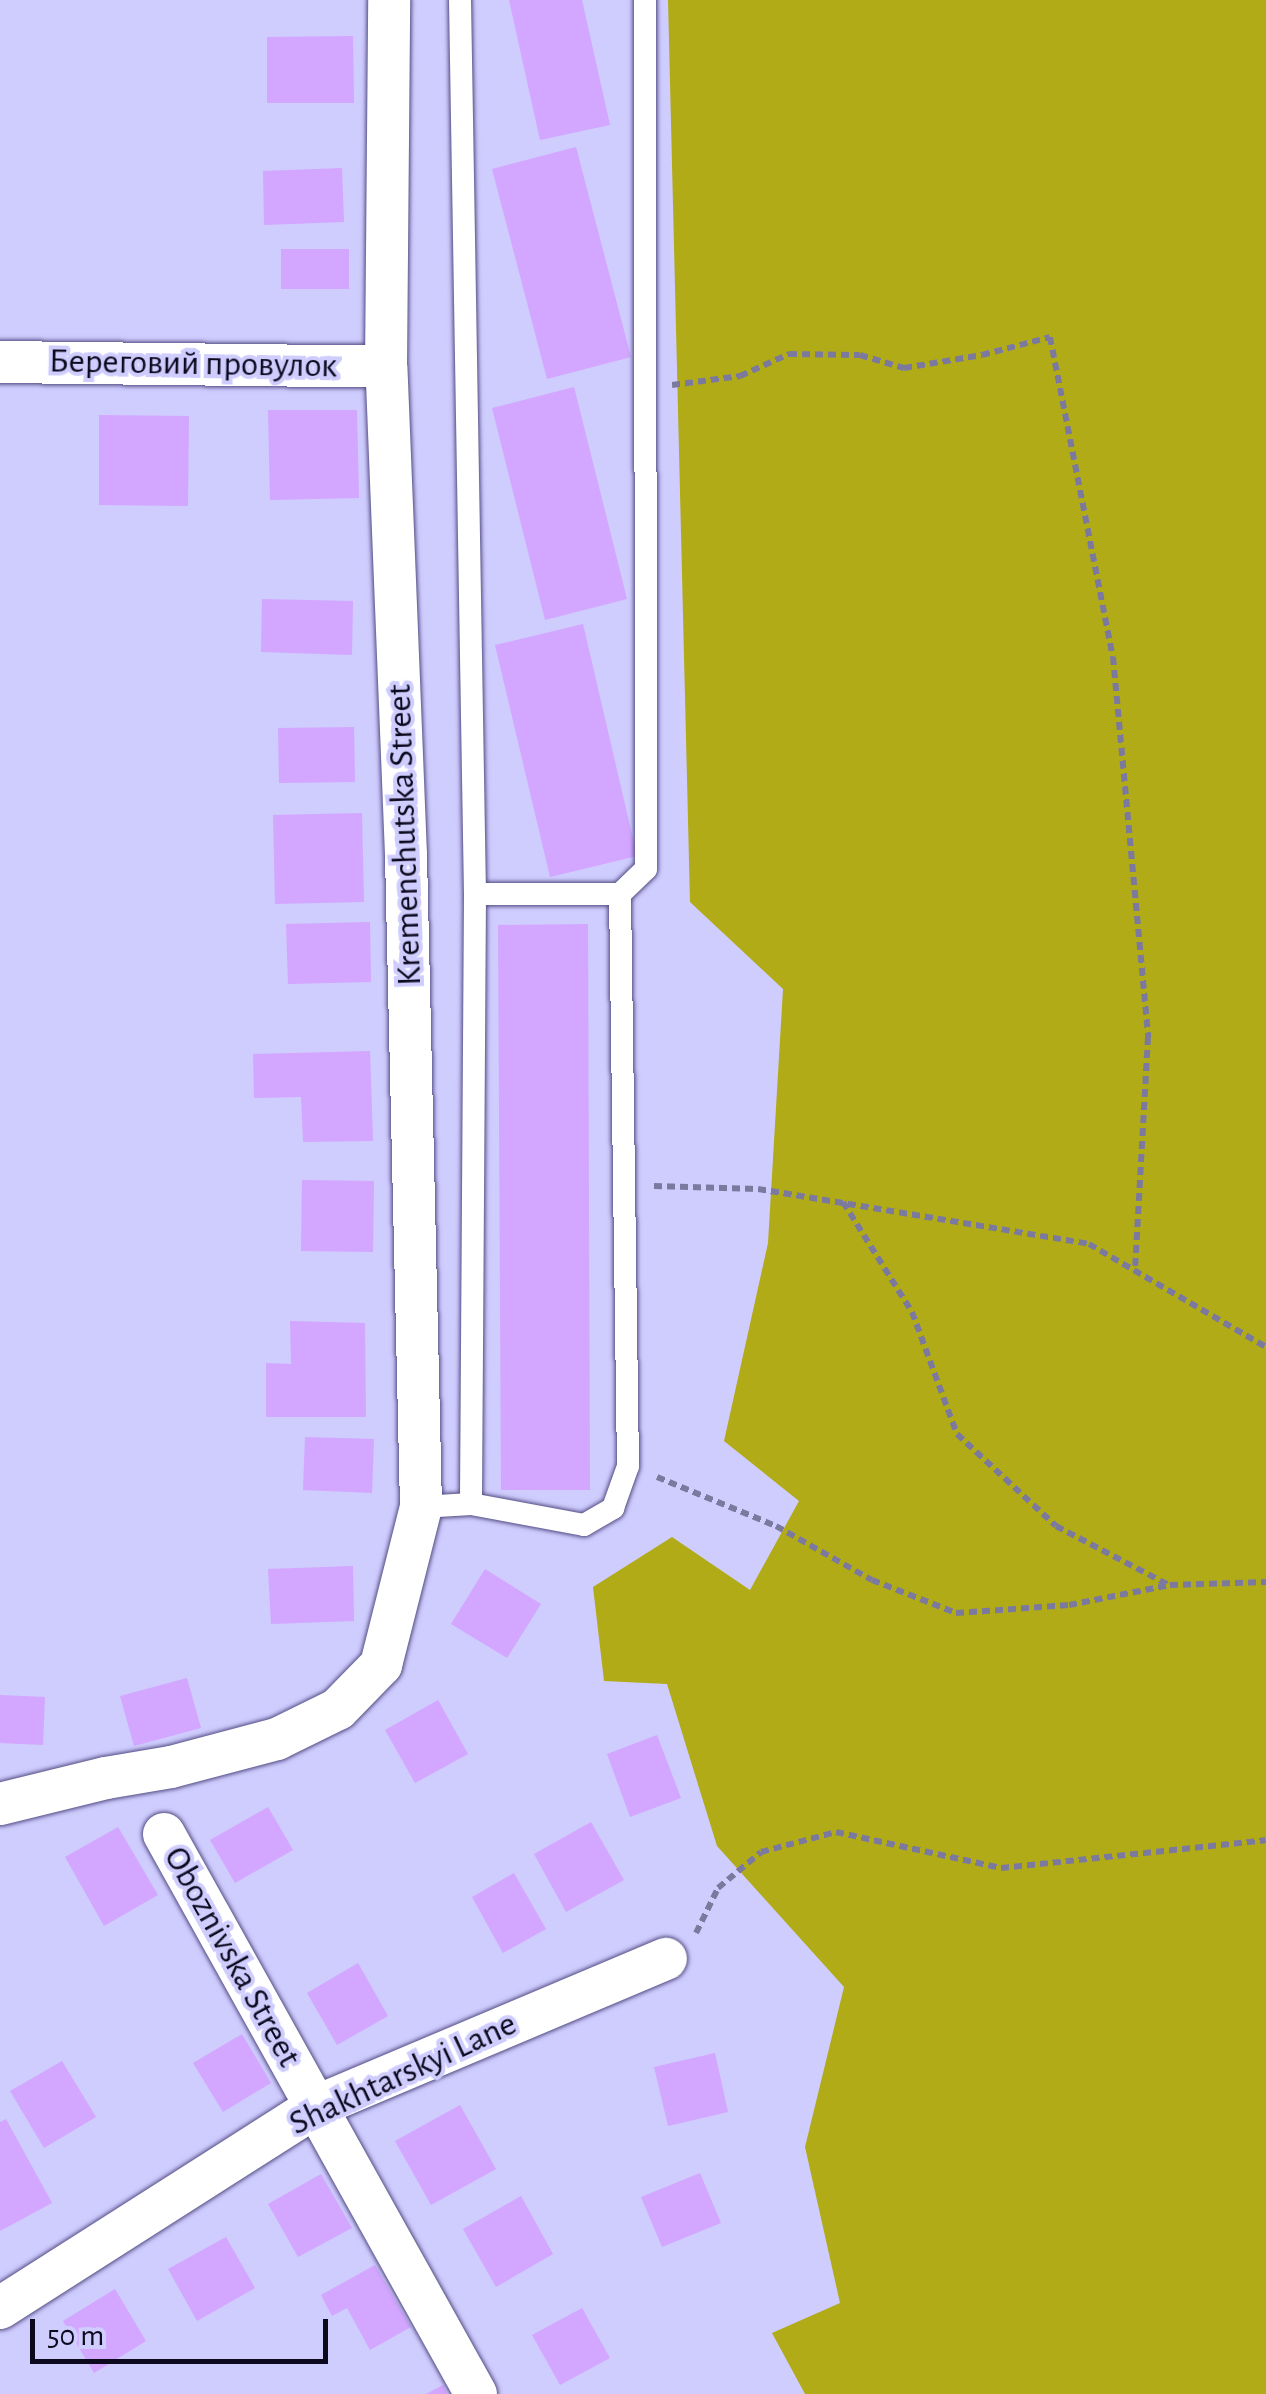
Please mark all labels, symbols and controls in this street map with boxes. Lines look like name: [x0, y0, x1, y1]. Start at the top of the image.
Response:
street label: Береговий провулок: [48, 340, 338, 388]
street label: Kremenchutska Street: [379, 684, 431, 986]
street label: Oboznivska Street: [154, 1840, 310, 2074]
street label: Shakhtarskyi Lane: [283, 2003, 523, 2145]
scale bar: [35, 2299, 332, 2361]
text: 50 m: [47, 2321, 104, 2351]

